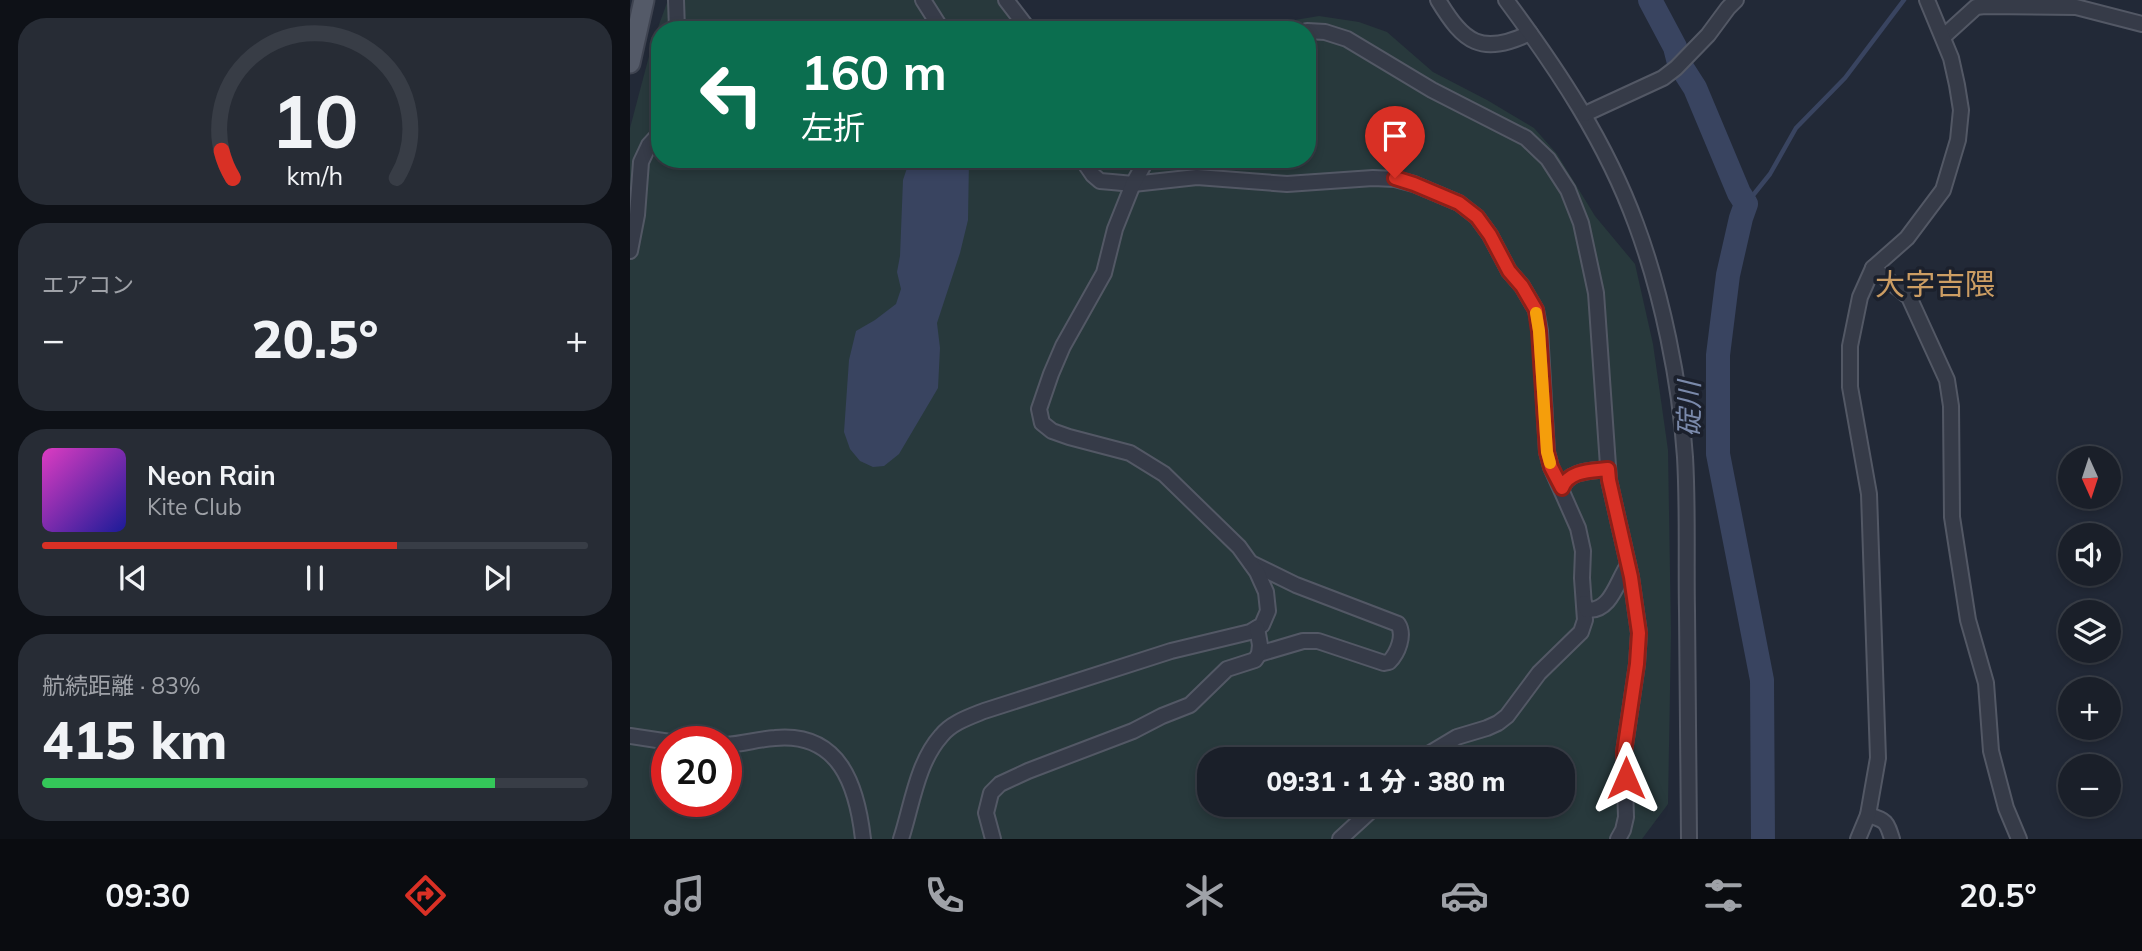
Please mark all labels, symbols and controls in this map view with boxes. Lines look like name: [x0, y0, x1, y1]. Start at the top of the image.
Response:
text: 160 m: [801, 41, 947, 102]
icon: left: [686, 49, 777, 140]
text: 10: [271, 75, 359, 166]
pin: [1365, 106, 1425, 178]
text: 左折: [801, 107, 865, 147]
icon: arrive: [1376, 117, 1414, 155]
text: km/h: [287, 159, 343, 190]
district label: 大字吉隈: [1875, 265, 1995, 303]
text: エアコン: [42, 270, 134, 299]
text: 20.5°: [251, 306, 379, 371]
text: −: [42, 315, 65, 363]
text: +: [565, 315, 588, 363]
water label: 碇川: [1671, 378, 1706, 437]
north arrow: [2058, 446, 2121, 509]
map controls: [2058, 446, 2121, 817]
text: Neon Rain: [147, 459, 276, 492]
text: Kite Club: [147, 492, 242, 521]
button: sound: [2058, 523, 2121, 586]
icon: previous: [114, 559, 152, 597]
icon: pause: [296, 559, 334, 597]
icon: next: [478, 559, 516, 597]
button: layers: [2058, 600, 2121, 663]
text: 航続距離 · 83%: [42, 671, 200, 700]
button: +: [2058, 677, 2121, 740]
text: 415 km: [42, 707, 227, 772]
speed limit sign: 20: [651, 726, 742, 817]
position arrow: [1589, 741, 1663, 815]
button: −: [2058, 754, 2121, 817]
text: 09:31 · 1 分 · 380 m: [1267, 765, 1505, 798]
icon: directions: [401, 871, 450, 920]
icon: music: [660, 871, 709, 920]
icon: phone: [920, 871, 969, 920]
icon: climate: [1180, 871, 1229, 920]
icon: car: [1440, 871, 1489, 920]
icon: filters: [1699, 871, 1748, 920]
text: 09:30: [105, 875, 190, 915]
text: 20.5°: [1959, 875, 2037, 915]

